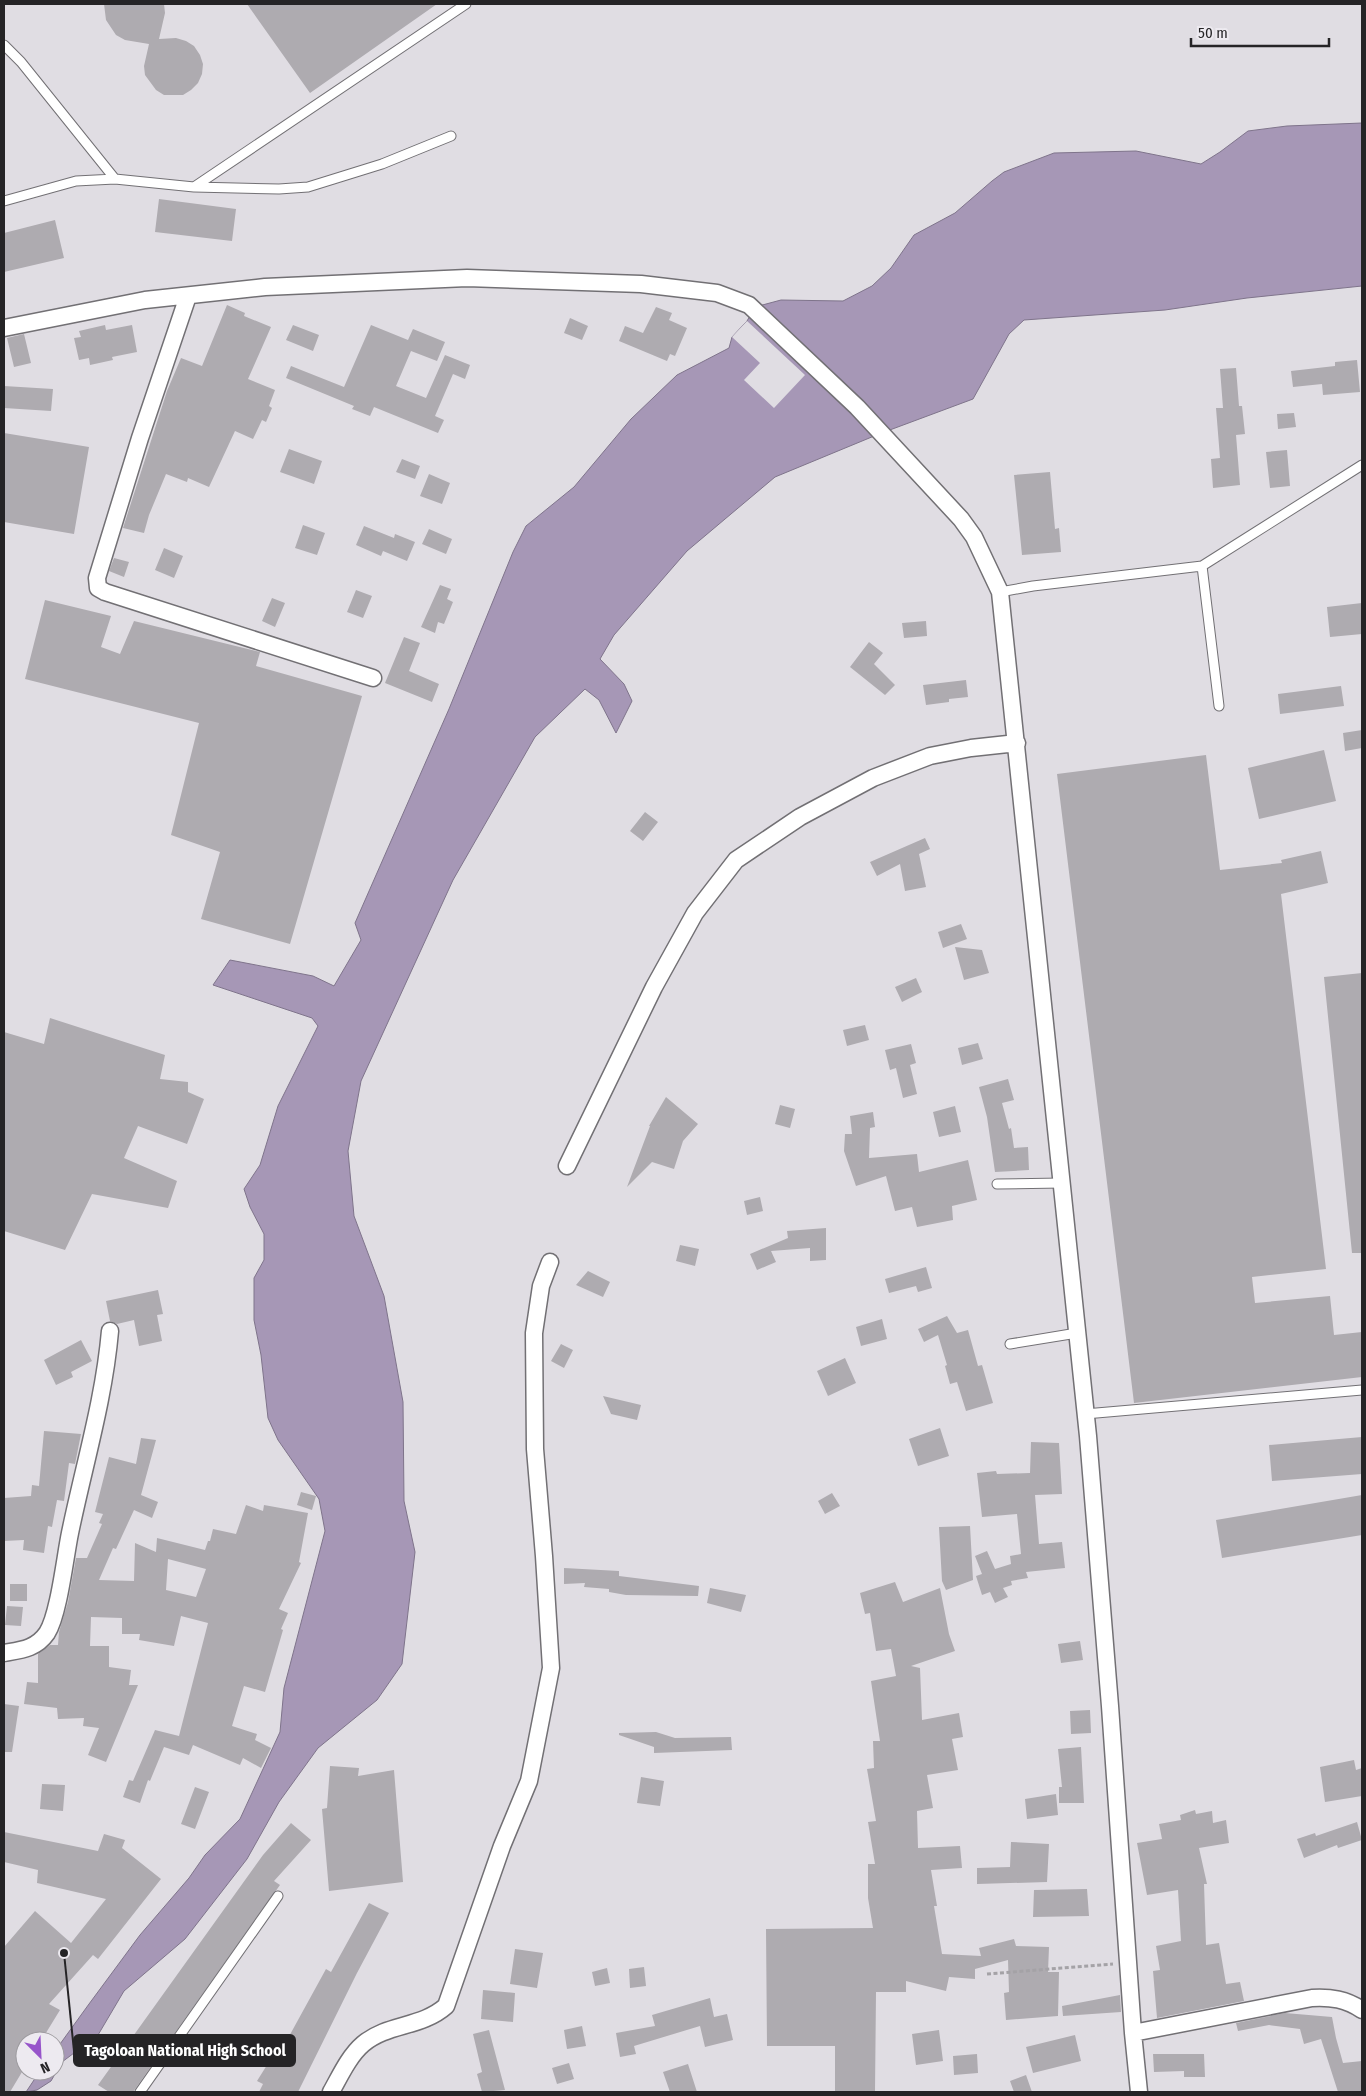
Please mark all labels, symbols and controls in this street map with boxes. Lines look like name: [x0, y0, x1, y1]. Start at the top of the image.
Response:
scale bar: [1191, 15, 1328, 47]
text: 50 m: [1198, 24, 1228, 42]
north arrow: [15, 2031, 65, 2081]
callout: Tagoloan National High School: [74, 2035, 295, 2066]
text: Tagoloan National High School: [84, 2041, 286, 2060]
text: N: [38, 2058, 52, 2077]

